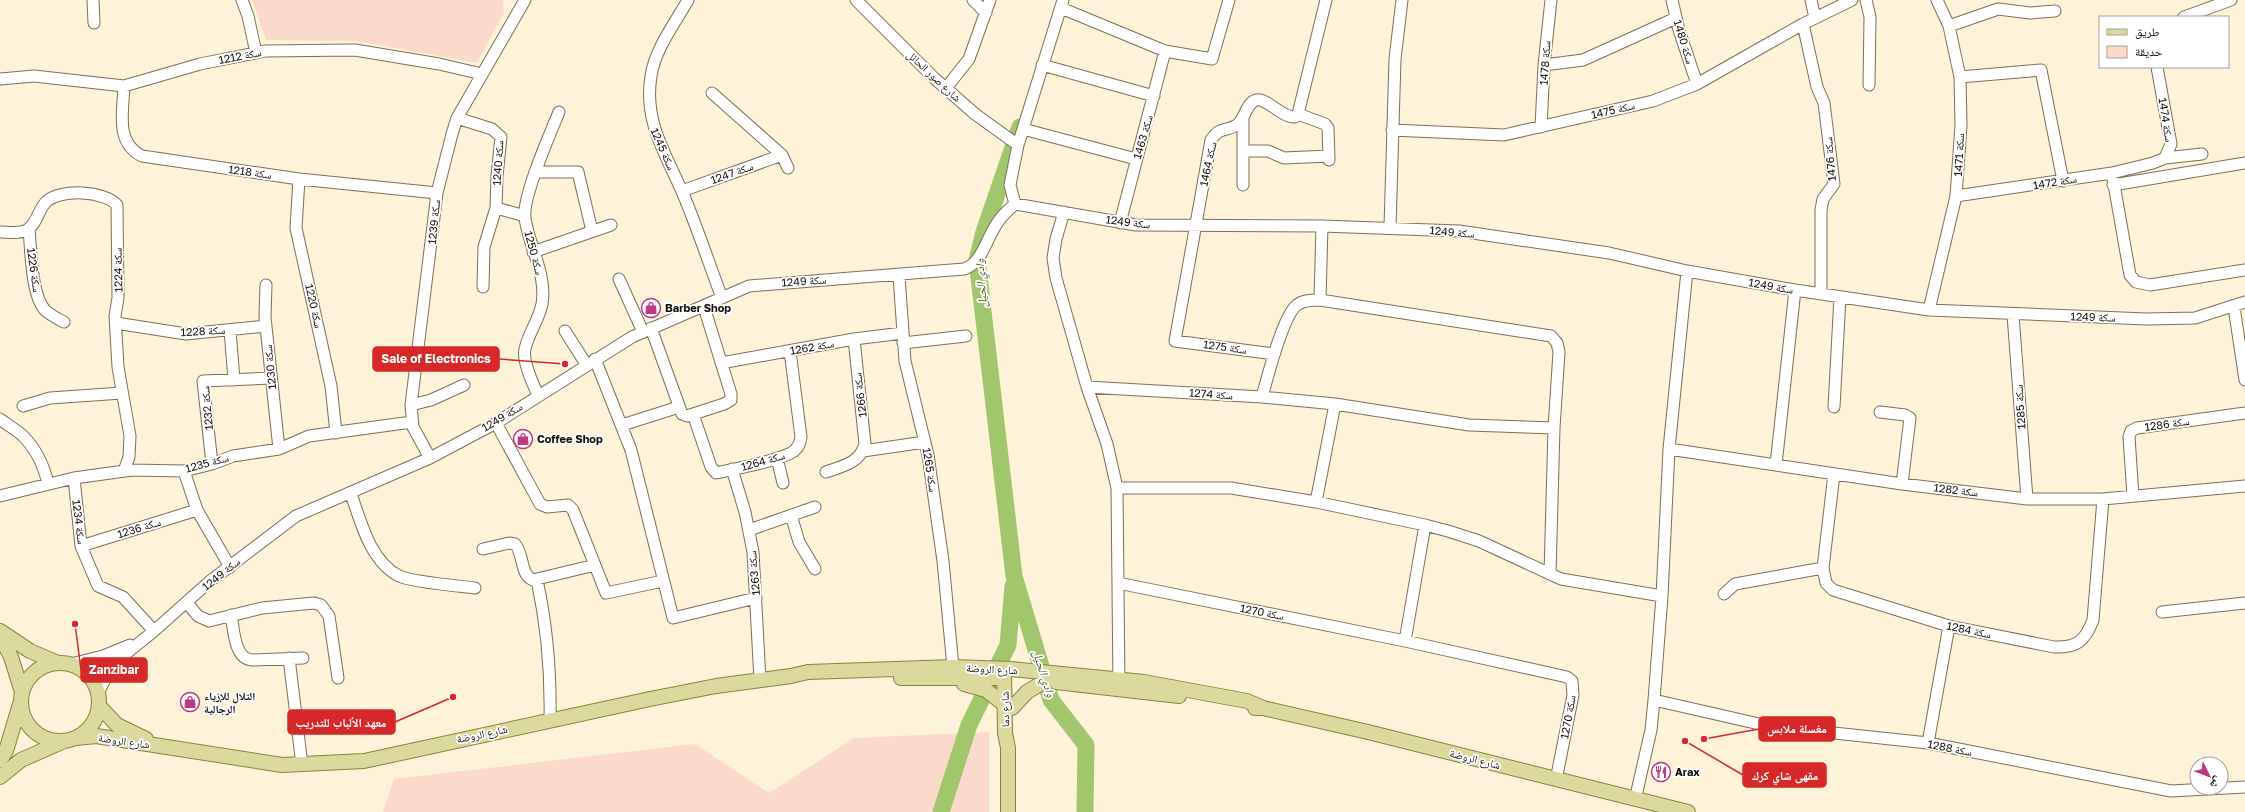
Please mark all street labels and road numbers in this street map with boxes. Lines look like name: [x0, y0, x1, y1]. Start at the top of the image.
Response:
street label: سكة 1480: [1672, 18, 1697, 66]
street label: سكة 1478: [1536, 40, 1553, 86]
street label: سكة 1212: [217, 45, 262, 66]
street label: شارع صور الحائل: [904, 47, 964, 105]
street label: سكة 1474: [2157, 97, 2176, 143]
street label: سكة 1475: [1590, 98, 1636, 121]
street label: سكة 1463: [1130, 113, 1155, 160]
street label: سكة 1245: [648, 126, 679, 172]
street label: سكة 1471: [1951, 133, 1966, 177]
street label: سكة 1476: [1821, 136, 1838, 182]
street label: سكة 1240: [489, 140, 506, 186]
street label: سكة 1464: [1196, 140, 1219, 187]
street label: سكة 1247: [709, 159, 755, 186]
street label: سكة 1218: [227, 162, 273, 181]
street label: سكة 1472: [2032, 172, 2078, 191]
street label: سكة 1239: [425, 199, 442, 245]
street label: سكة 1249: [1105, 212, 1151, 231]
street label: سكة 1249: [1429, 223, 1475, 240]
street label: سكة 1250: [522, 229, 547, 276]
street label: سكة 1226: [25, 247, 44, 293]
street label: سكة 1224: [111, 247, 124, 293]
street label: سكة 1249: [781, 272, 827, 289]
street label: سكة 1249: [1748, 275, 1794, 296]
street label: سكة 1220: [303, 283, 326, 329]
street label: سكة 1249: [2070, 309, 2116, 324]
street label: سكة 1228: [180, 323, 226, 338]
street label: سكة 1262: [789, 336, 835, 357]
street label: سكة 1275: [1202, 337, 1248, 356]
street label: سكة 1230: [261, 344, 278, 390]
street label: سكة 1266: [850, 372, 869, 418]
street label: سكة 1285: [2011, 384, 2028, 430]
street label: سكة 1232: [198, 385, 215, 431]
street label: سكة 1274: [1188, 385, 1234, 402]
street label: سكة 1249: [479, 399, 524, 434]
street label: سكة 1286: [2144, 414, 2190, 433]
street label: سكة 1265: [921, 447, 940, 493]
street label: سكة 1264: [739, 448, 786, 473]
street label: سكة 1235: [184, 450, 230, 475]
street label: سكة 1282: [1933, 480, 1979, 499]
street label: سكة 1234: [70, 499, 89, 545]
street label: سكة 1236: [116, 515, 162, 540]
street label: سكة 1263: [745, 550, 762, 596]
street label: سكة 1249: [199, 554, 242, 593]
street label: سكة 1270: [1239, 601, 1285, 622]
street label: سكة 1284: [1946, 618, 1993, 641]
street label: شارع الروضة: [966, 661, 1018, 677]
street label: شارع دما: [998, 691, 1012, 727]
street label: سكة 1270: [1557, 694, 1578, 740]
street label: شارع الروضة: [455, 722, 509, 746]
street label: شارع الروضة: [97, 730, 151, 752]
street label: سكة 1288: [1927, 737, 1973, 758]
street label: شارع الروضة: [1448, 746, 1502, 772]

